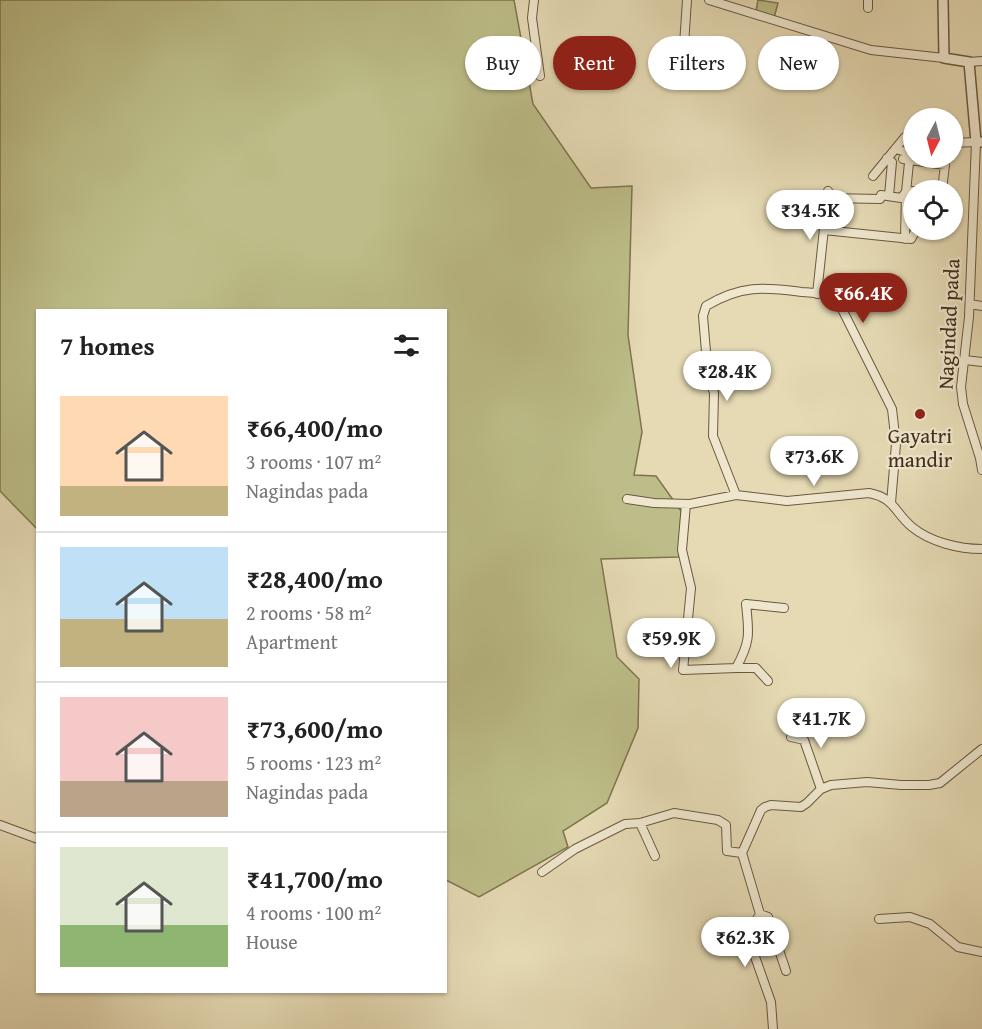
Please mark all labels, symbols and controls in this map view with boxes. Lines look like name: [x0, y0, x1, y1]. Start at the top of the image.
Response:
chip: Buy: [465, 36, 541, 90]
chip: Rent: [553, 36, 636, 90]
chip: Filters: [648, 36, 746, 90]
chip: New: [758, 36, 839, 90]
north arrow: [903, 108, 963, 168]
map controls: [903, 108, 963, 240]
button: locate: [903, 180, 963, 240]
pin: ₹34.5K: [761, 190, 859, 241]
text: ₹34.5K: [780, 195, 840, 224]
street label: Nagindad pada: [930, 258, 967, 390]
pin: ₹66.4K: [814, 273, 912, 324]
text: ₹66.4K: [833, 278, 893, 307]
text: 7 homes: [60, 326, 155, 365]
icon: filters: [390, 329, 423, 362]
pin: ₹28.4K: [678, 351, 776, 402]
text: ₹28.4K: [697, 356, 757, 385]
marker: Gayatri mandir: [913, 407, 927, 421]
text: ₹66,400/mo: [246, 408, 383, 447]
icon: home: [108, 420, 180, 492]
place label: Gayatri mandir: [888, 420, 953, 475]
pin: ₹73.6K: [765, 436, 863, 487]
text: ₹73.6K: [784, 441, 844, 470]
text: 3 rooms · 107 m²: [246, 447, 381, 476]
text: Nagindas pada: [246, 476, 368, 505]
text: ₹28,400/mo: [246, 559, 383, 598]
icon: home: [108, 571, 180, 643]
text: 2 rooms · 58 m²: [246, 598, 372, 627]
pin: ₹59.9K: [622, 618, 720, 669]
text: ₹59.9K: [641, 623, 701, 652]
text: Apartment: [246, 627, 338, 656]
pin: ₹41.7K: [772, 698, 870, 749]
text: ₹41.7K: [791, 703, 851, 732]
text: ₹73,600/mo: [246, 709, 383, 748]
icon: home: [108, 721, 180, 793]
text: 5 rooms · 123 m²: [246, 748, 381, 777]
text: Nagindas pada: [246, 777, 368, 806]
text: ₹41,700/mo: [246, 859, 383, 898]
icon: home: [108, 871, 180, 943]
text: 4 rooms · 100 m²: [246, 898, 381, 927]
pin: ₹62.3K: [696, 917, 794, 968]
text: ₹62.3K: [715, 922, 775, 951]
text: House: [246, 927, 298, 956]

